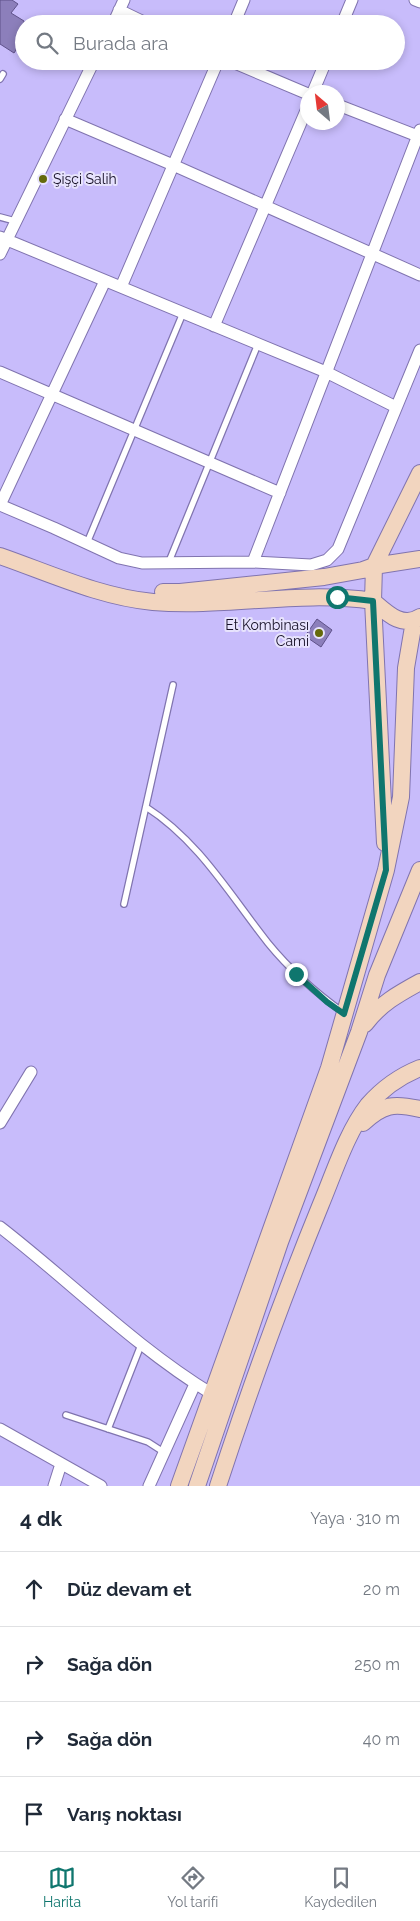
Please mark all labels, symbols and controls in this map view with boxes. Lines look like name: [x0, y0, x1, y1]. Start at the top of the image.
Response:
search box: [15, 15, 405, 70]
icon: search: [33, 29, 61, 57]
text: Burada ara: [73, 32, 168, 54]
north arrow: [300, 85, 345, 130]
place label: Şişçi Salih: [53, 171, 117, 187]
marker: Şişçi Salih: [37, 173, 49, 185]
route start: [326, 586, 349, 609]
place label: Et Kombinası Cami: [225, 617, 309, 649]
marker: Et Kombinası Cami: [313, 627, 325, 639]
route end: [285, 963, 308, 986]
text: 4 dk: [20, 1506, 62, 1531]
text: Yaya · 310 m: [310, 1509, 400, 1528]
icon: ahead: [20, 1575, 48, 1603]
text: Düz devam et: [67, 1578, 192, 1600]
text: 20 m: [363, 1580, 400, 1599]
icon: right: [20, 1650, 48, 1678]
text: Sağa dön: [67, 1653, 152, 1675]
text: 250 m: [354, 1655, 400, 1674]
icon: right: [20, 1725, 48, 1753]
text: Sağa dön: [67, 1728, 152, 1750]
text: 40 m: [363, 1730, 400, 1749]
icon: arrive: [20, 1800, 48, 1828]
text: Varış noktası: [67, 1803, 182, 1825]
tab: Harita: [43, 1864, 81, 1910]
tab: Yol tarifi: [167, 1864, 218, 1910]
tab: Kaydedilen: [304, 1864, 377, 1910]

